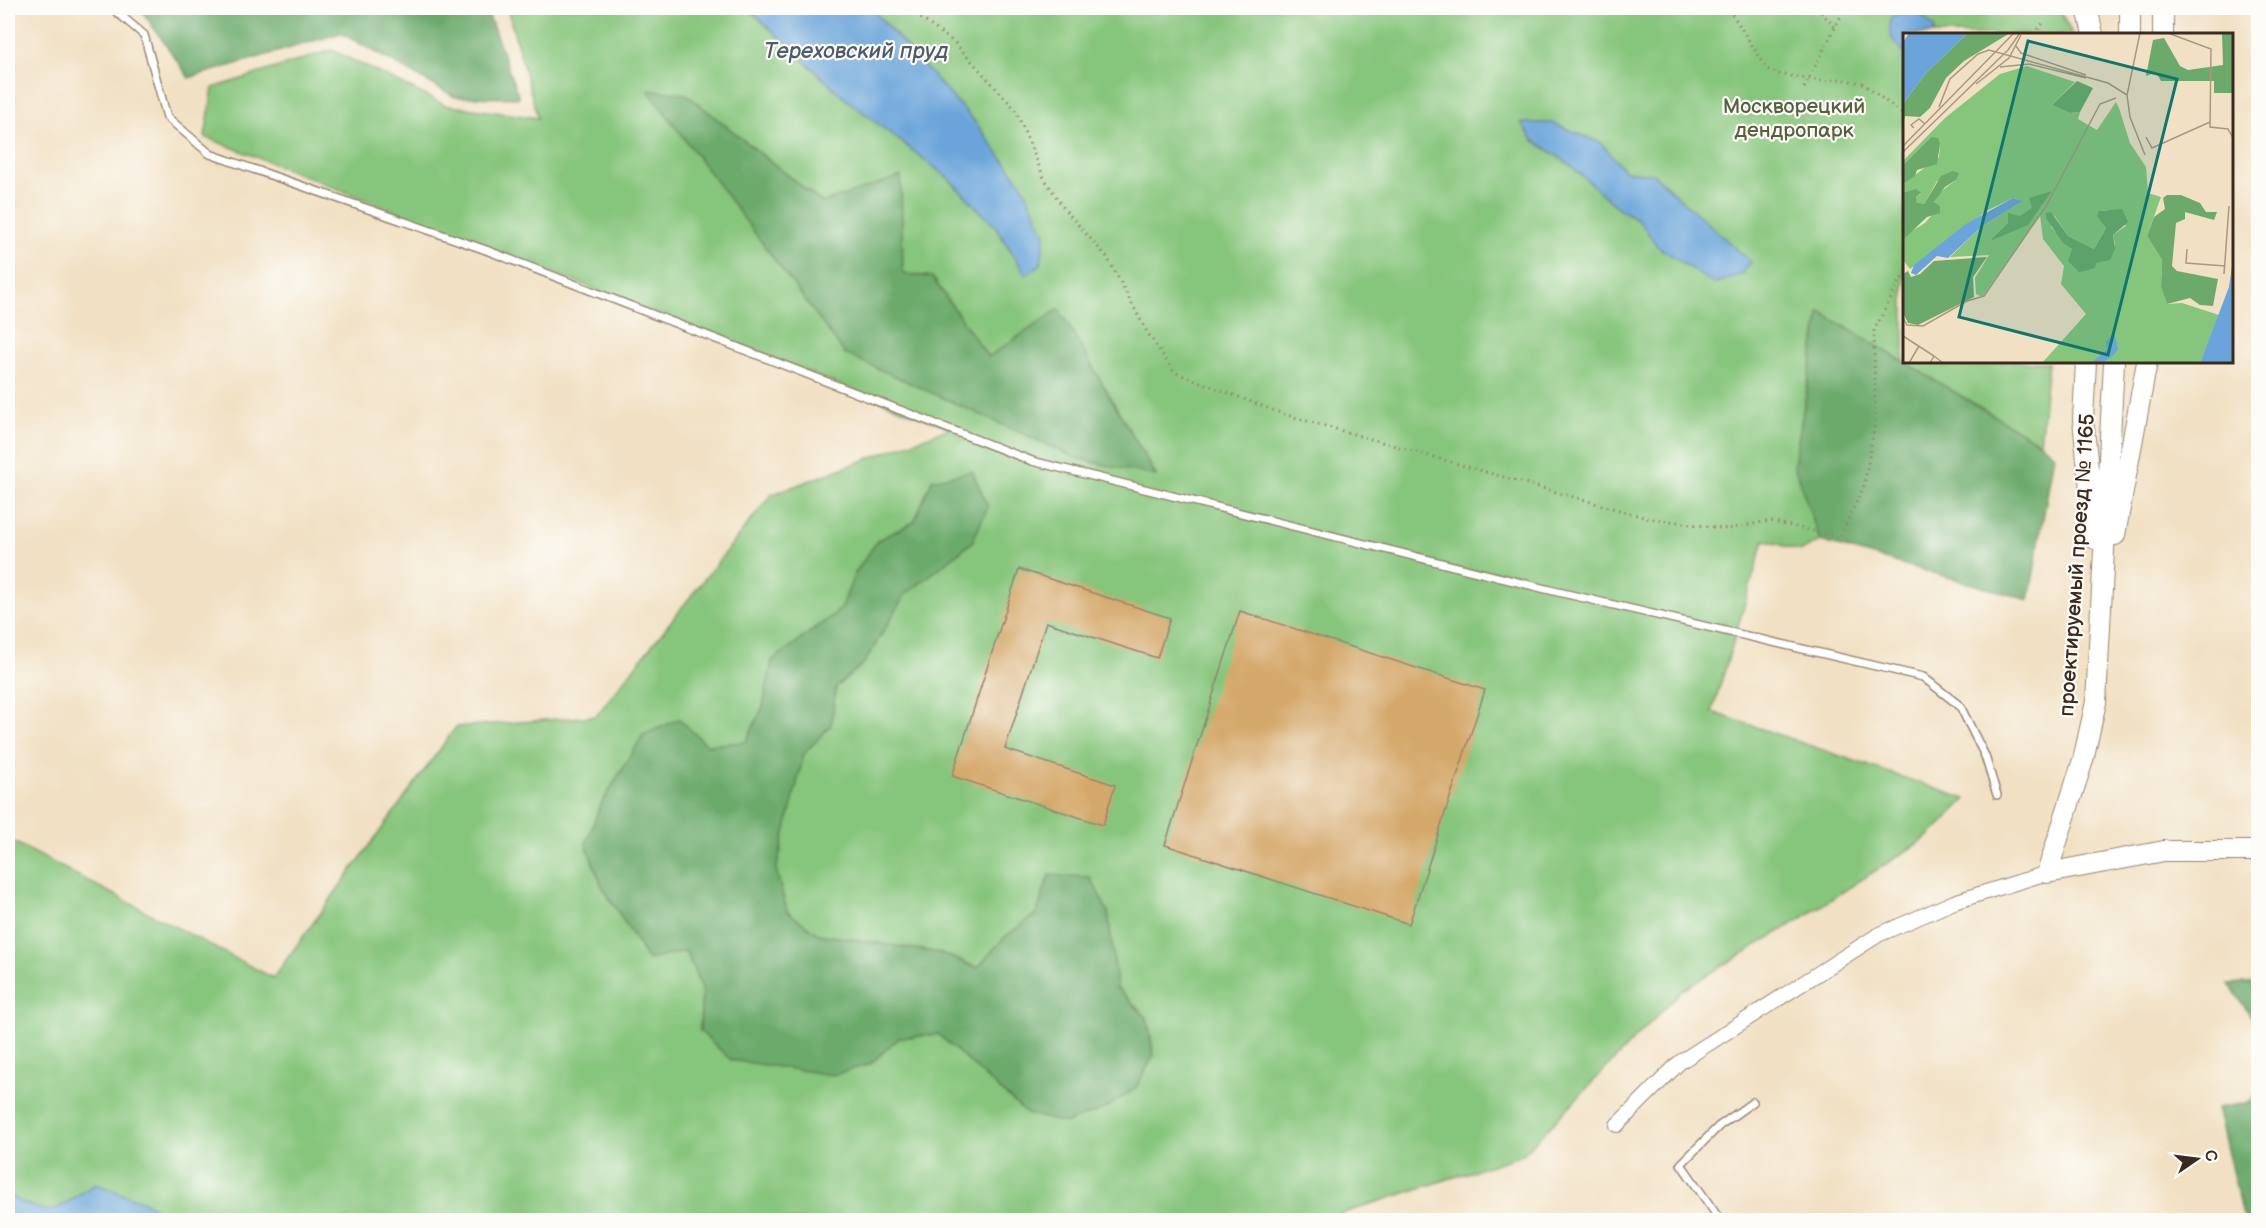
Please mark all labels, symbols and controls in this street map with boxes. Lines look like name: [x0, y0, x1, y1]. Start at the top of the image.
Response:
inset map: [1903, 33, 2233, 363]
water label: Тереховский пруд: [764, 38, 948, 65]
park label: Москворецкий дендропарк: [1723, 94, 1865, 143]
street label: проектируемый проезд № 1165: [2054, 413, 2100, 717]
north arrow: [2167, 1129, 2227, 1189]
text: С: [2200, 1148, 2221, 1163]

